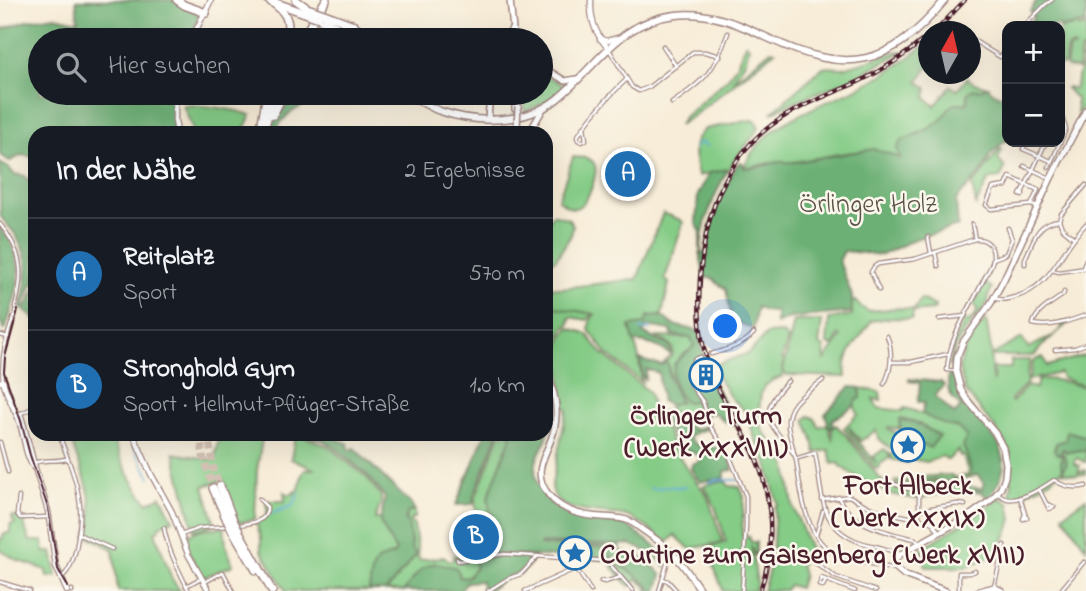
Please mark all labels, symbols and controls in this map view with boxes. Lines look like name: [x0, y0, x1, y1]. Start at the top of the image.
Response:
north arrow: [918, 21, 981, 84]
map controls: [1002, 21, 1065, 147]
button: +: [1002, 21, 1065, 84]
search box: [28, 28, 553, 105]
icon: search: [52, 48, 90, 86]
text: Hier suchen: [108, 48, 230, 86]
button: −: [1002, 84, 1065, 147]
pin: A: [605, 148, 651, 200]
text: In der Nähe: [56, 150, 196, 194]
text: 2 Ergebnisse: [405, 155, 525, 188]
park label: Örlinger Holz: [799, 185, 937, 226]
text: Reitplatz: [123, 239, 214, 277]
text: A: [72, 258, 86, 291]
text: 570 m: [469, 258, 525, 291]
text: Sport: [123, 277, 177, 310]
your location: [708, 309, 742, 343]
text: Stronghold Gym: [123, 351, 295, 389]
building icon: Örlinger Turm (Werk XXXVIII): [687, 356, 725, 394]
text: B: [71, 370, 87, 403]
text: 1.0 km: [469, 370, 525, 403]
text: Sport · Hellmut-Pflüger-Straße: [123, 389, 410, 422]
place label: Örlinger Turm (Werk XXXVIII): [624, 397, 789, 470]
place icon: Fort Albeck (Werk XXXIX): [889, 426, 927, 464]
place label: Fort Albeck (Werk XXXIX): [831, 467, 985, 540]
pin: B: [453, 511, 499, 563]
place icon: Courtine zum Gaisenberg (Werk XVIII): [556, 534, 594, 572]
place label: Courtine zum Gaisenberg (Werk XVIII): [600, 536, 1025, 578]

